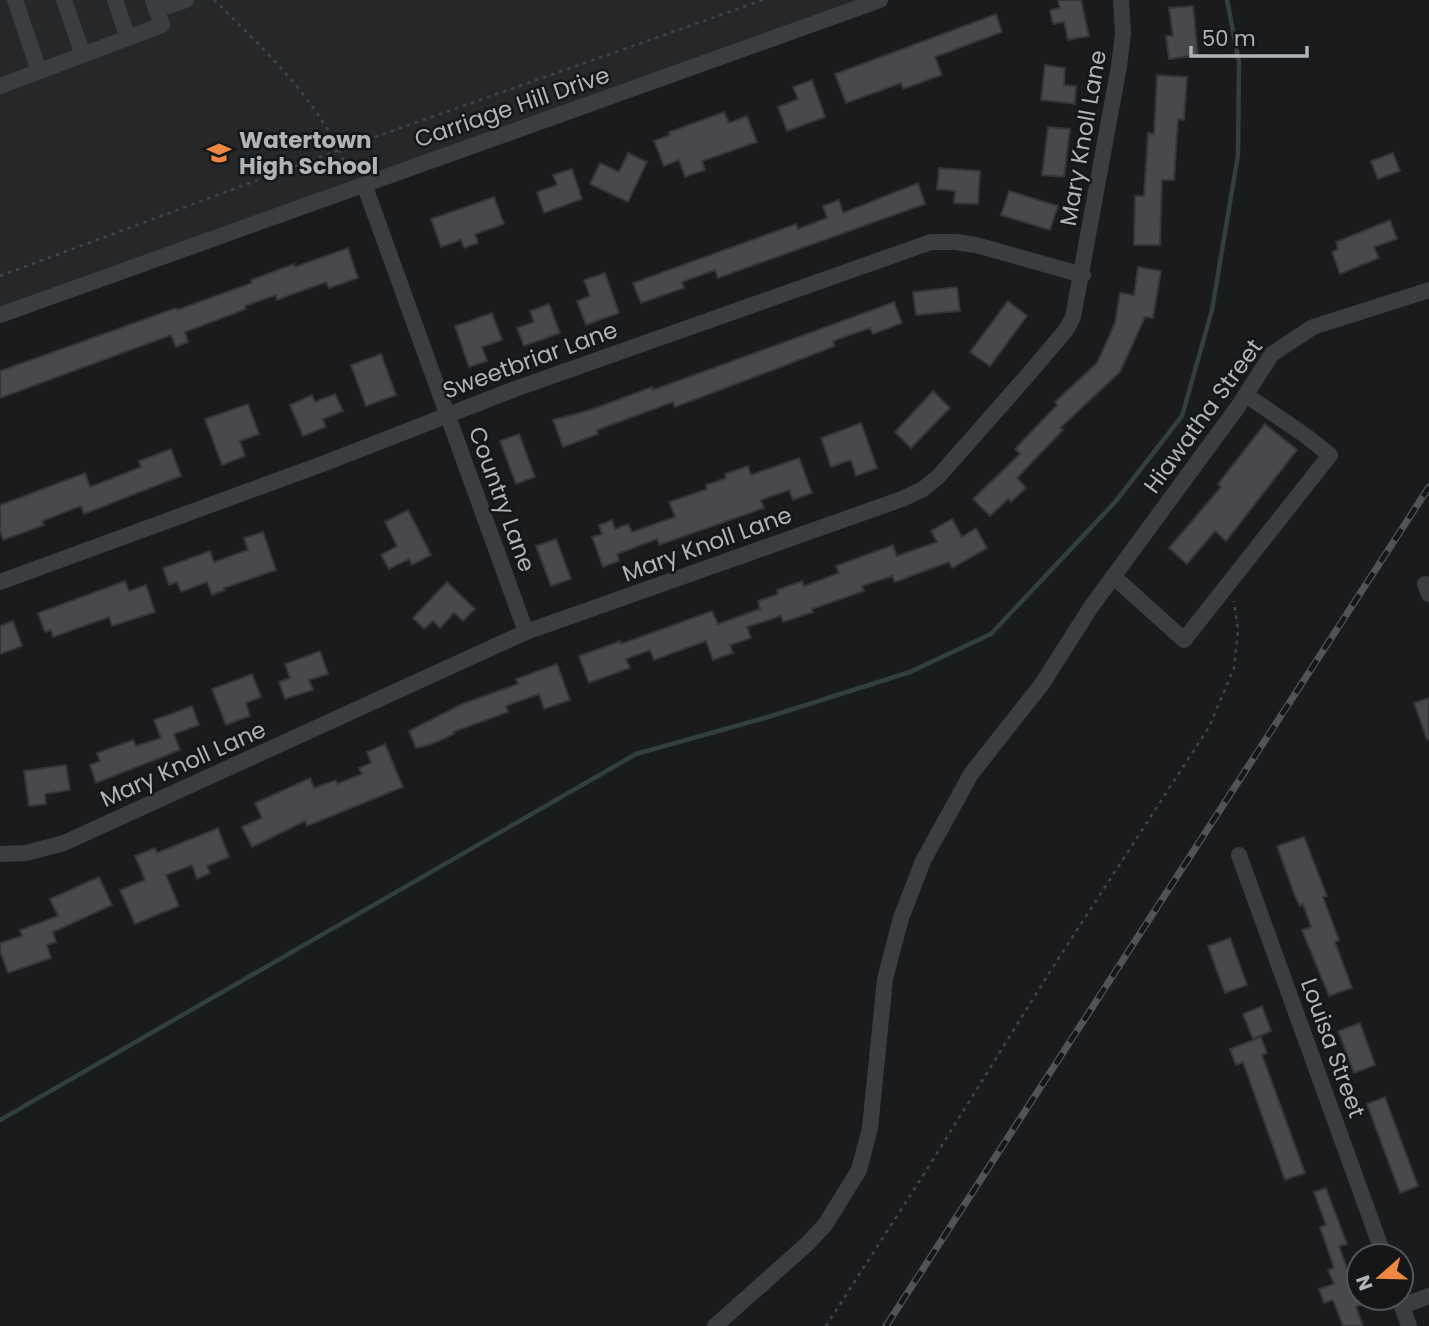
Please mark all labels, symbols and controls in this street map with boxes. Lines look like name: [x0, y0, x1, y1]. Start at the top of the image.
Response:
scale bar: [1191, 14, 1306, 58]
text: 50 m: [1202, 24, 1256, 53]
street label: Mary Knoll Lane: [1052, 47, 1114, 229]
street label: Carriage Hill Drive: [410, 59, 614, 155]
place label: Watertown High School: [239, 124, 378, 182]
school or university icon: Watertown High School: [205, 139, 233, 167]
street label: Sweetbriar Lane: [438, 314, 622, 406]
street label: Hiawatha Street: [1136, 332, 1270, 500]
street label: Country Lane: [461, 422, 543, 576]
street label: Mary Knoll Lane: [618, 498, 796, 590]
street label: Mary Knoll Lane: [95, 713, 271, 815]
street label: Louisa Street: [1293, 974, 1373, 1122]
north arrow: [1345, 1242, 1415, 1312]
text: N: [1349, 1271, 1380, 1294]

